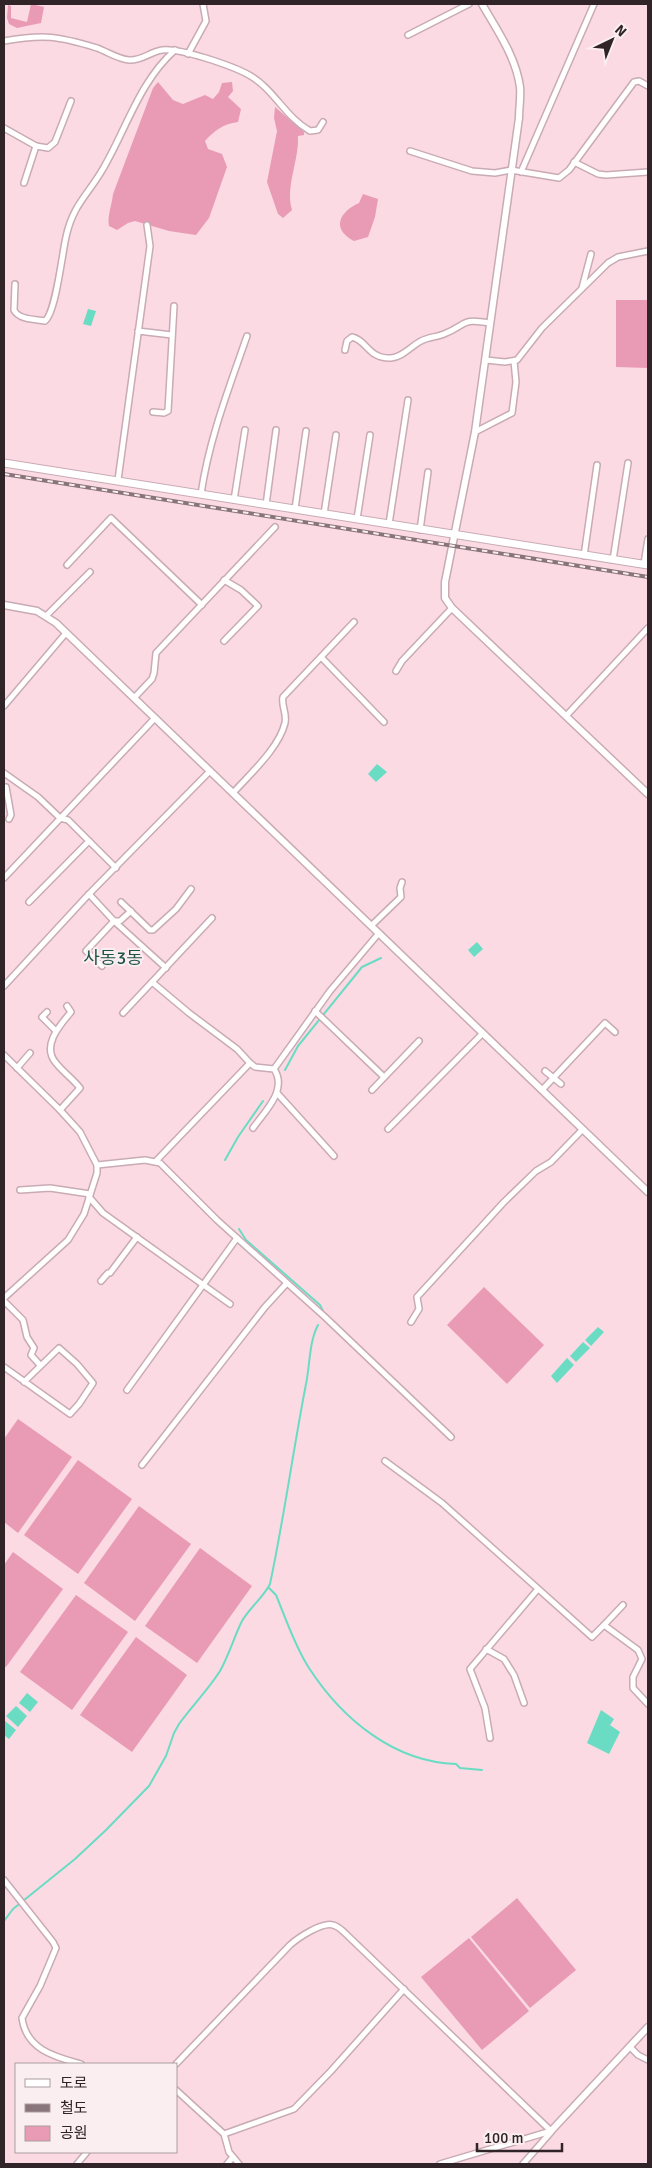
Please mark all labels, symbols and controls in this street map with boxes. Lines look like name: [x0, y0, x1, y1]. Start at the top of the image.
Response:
north arrow: [587, 15, 637, 65]
text: N: [611, 21, 630, 40]
district label: 사동3동: [83, 947, 143, 969]
legend: [15, 2063, 178, 2153]
text: 도로: [60, 2074, 88, 2092]
text: 철도: [60, 2099, 88, 2117]
scale bar: [477, 2120, 562, 2152]
text: 공원: [60, 2124, 88, 2142]
text: 100 m: [484, 2129, 524, 2147]

